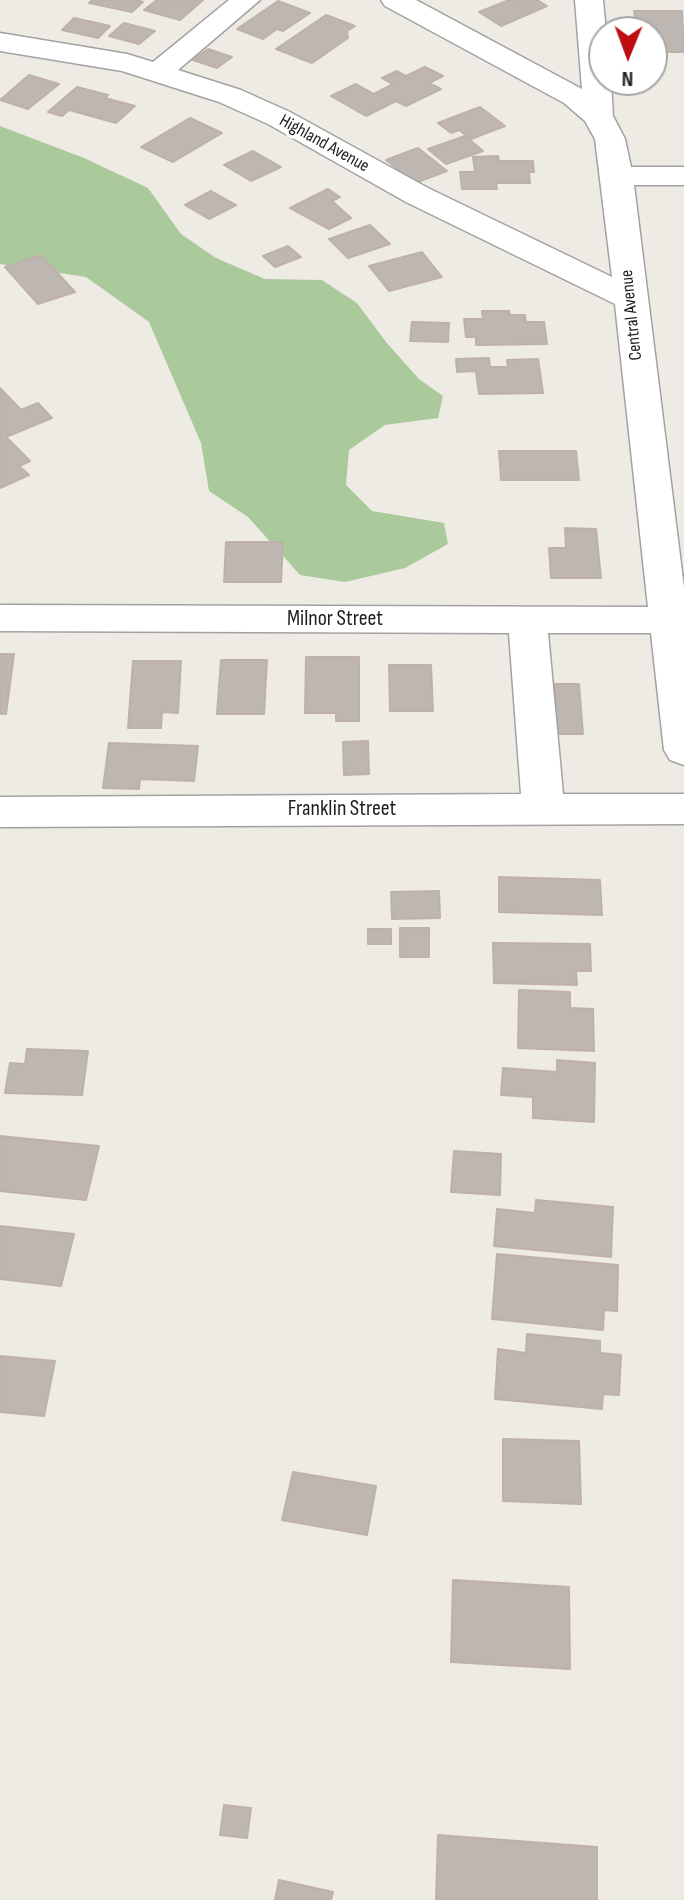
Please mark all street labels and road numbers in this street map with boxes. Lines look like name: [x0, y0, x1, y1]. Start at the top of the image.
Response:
street label: Highland Avenue: [275, 110, 373, 178]
street label: Central Avenue: [616, 269, 648, 361]
street label: Milnor Street: [287, 606, 383, 632]
street label: Franklin Street: [288, 796, 396, 822]

